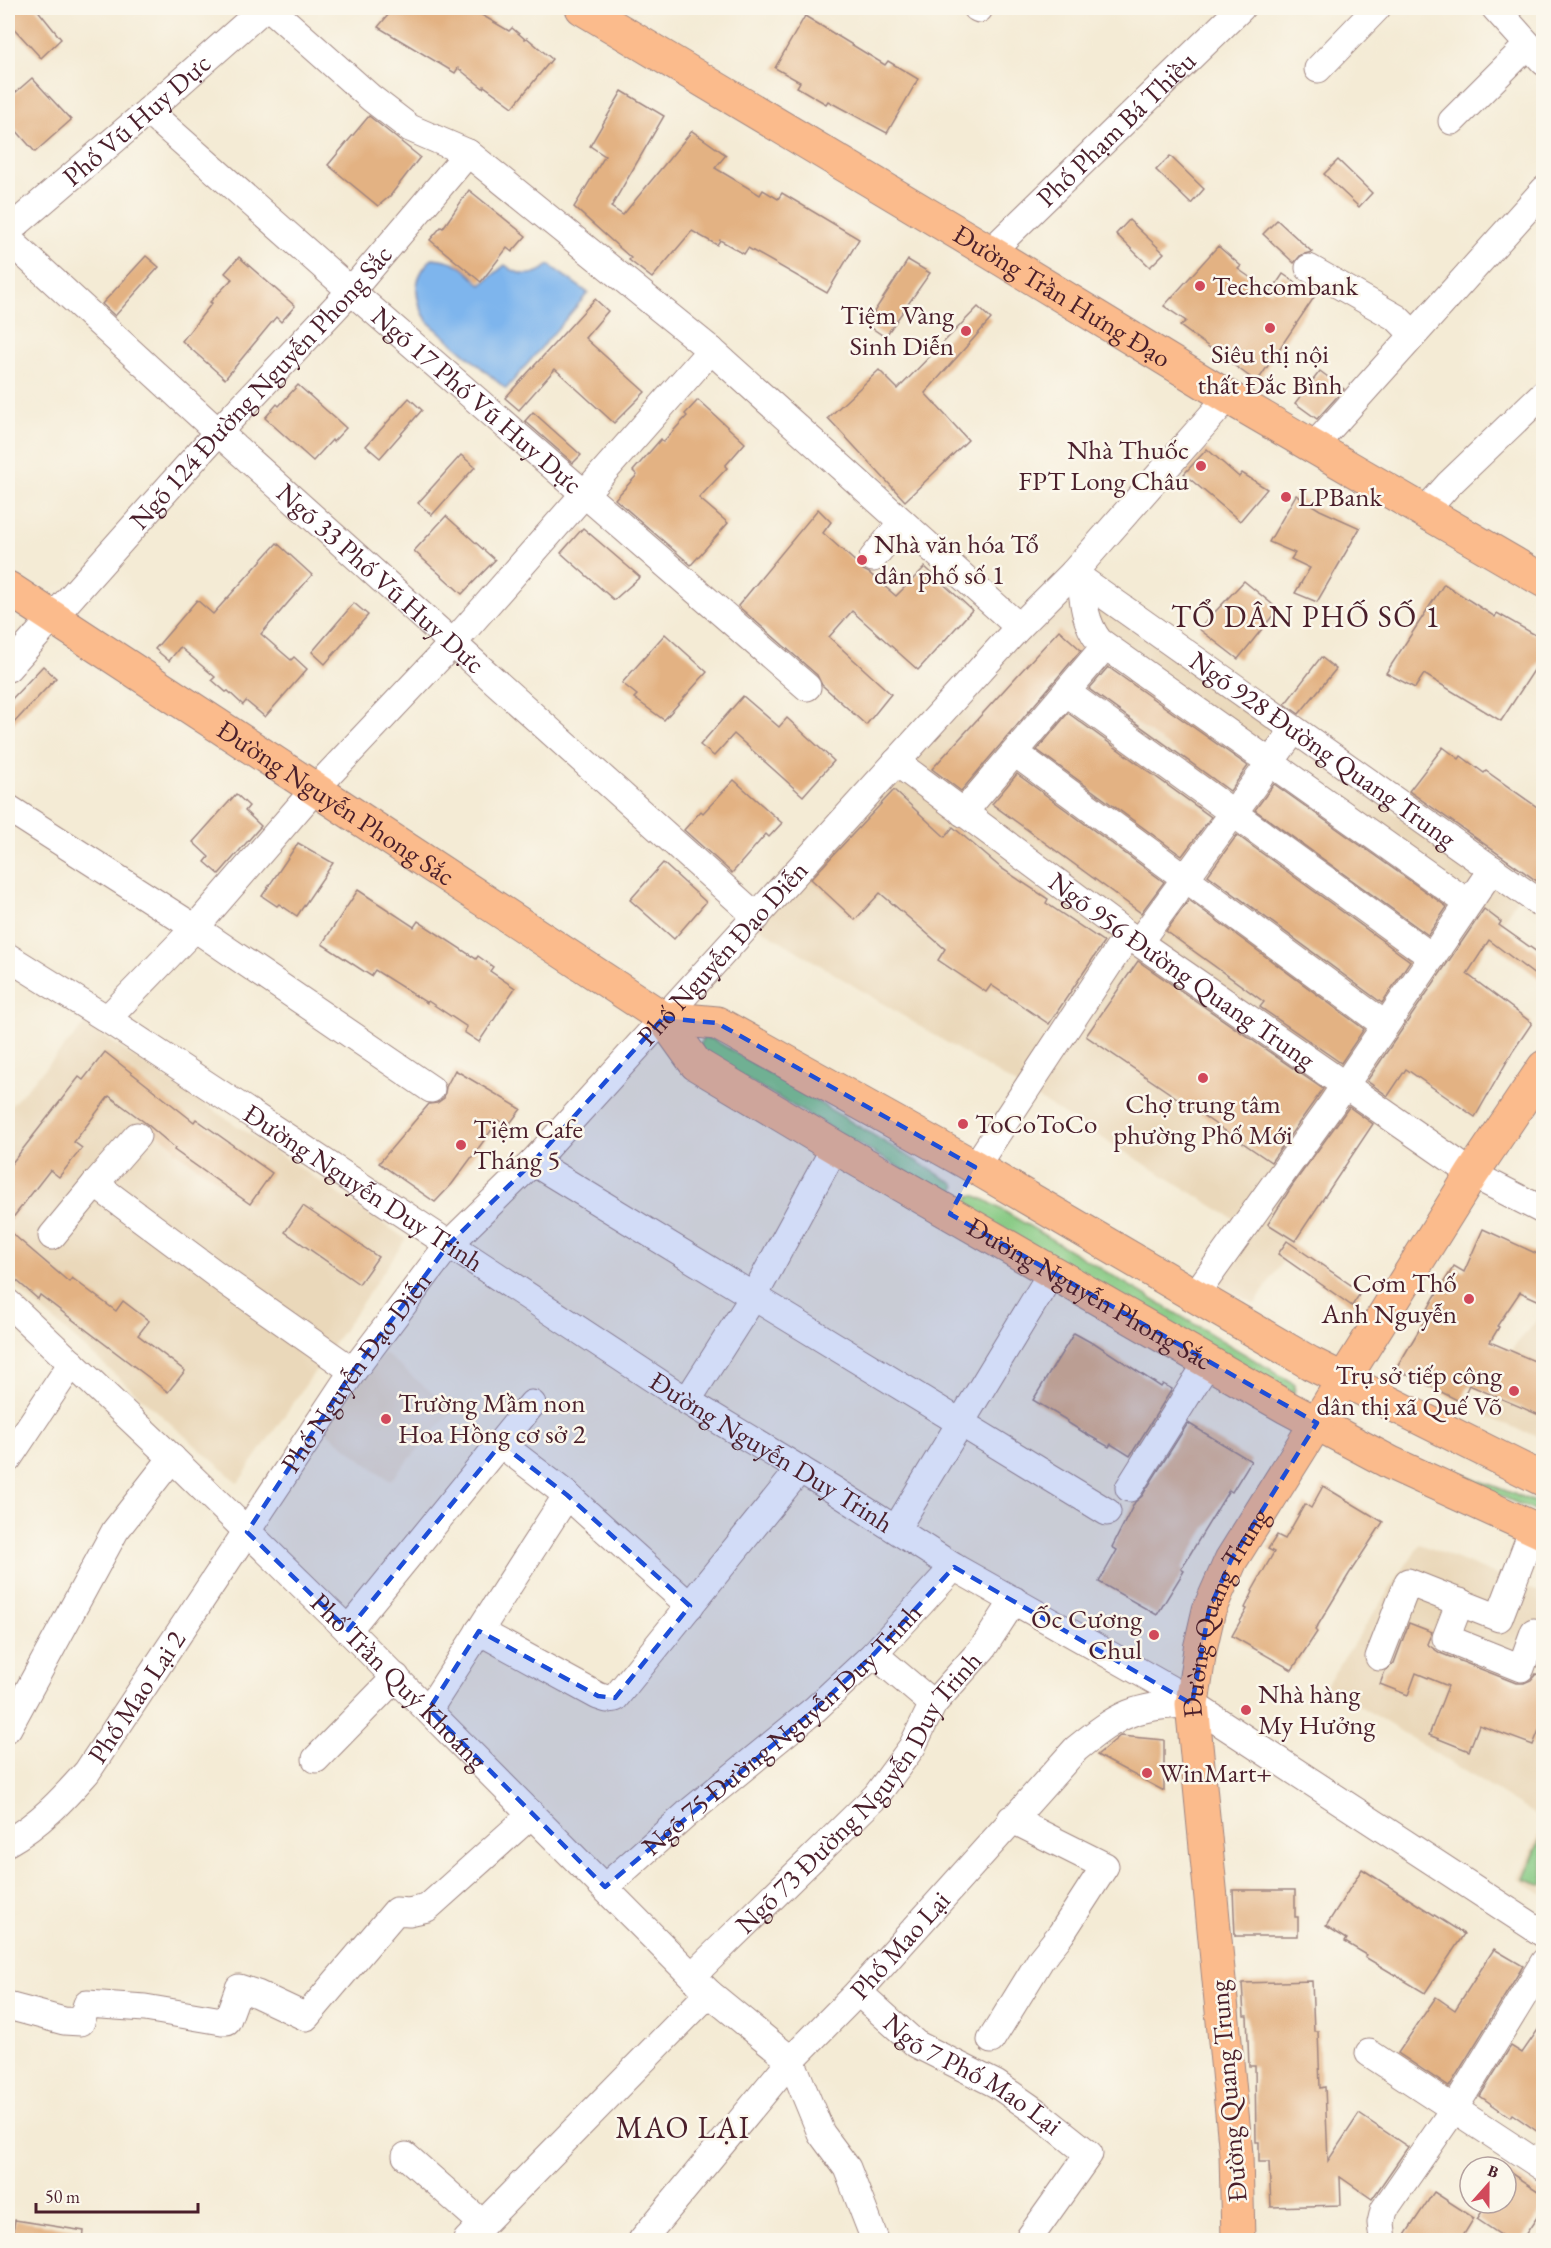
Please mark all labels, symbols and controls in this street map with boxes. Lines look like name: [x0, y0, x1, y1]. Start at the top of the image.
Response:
street label: Phố Phạm Bá Thiều: [1029, 44, 1203, 214]
street label: Phố Vũ Huy Dực: [55, 46, 218, 194]
street label: Đường Trần Hưng Đạo: [947, 216, 1178, 375]
street label: Ngõ 124 Đường Nguyễn Phong Sắc: [122, 237, 400, 536]
place label: Techcombank: [1212, 268, 1359, 303]
marker: Techcombank: [1193, 279, 1207, 293]
place label: Tiệm Vàng Sinh Diễn: [840, 297, 954, 363]
street label: Ngõ 17 Phố Vũ Huy Dực: [364, 299, 590, 501]
marker: Siêu thị nội thất Đắc Bình: [1263, 321, 1277, 335]
marker: Tiệm Vàng Sinh Diễn: [959, 324, 973, 338]
place label: Siêu thị nội thất Đắc Bình: [1197, 336, 1343, 402]
place label: Nhà Thuốc FPT Long Châu: [1018, 432, 1189, 498]
marker: Nhà Thuốc FPT Long Châu: [1194, 459, 1208, 473]
street label: Ngõ 33 Phố Vũ Huy Dực: [269, 475, 492, 681]
place label: LPBank: [1298, 479, 1383, 514]
marker: LPBank: [1279, 490, 1293, 504]
place label: Nhà văn hóa Tổ dân phố số 1: [874, 526, 1039, 592]
marker: Nhà văn hóa Tổ dân phố số 1: [855, 553, 869, 567]
district label: TỔ DÂN PHỐ SỐ 1: [1171, 597, 1441, 636]
street label: Ngõ 928 Đường Quang Trung: [1183, 643, 1464, 856]
street label: Đường Nguyễn Phong Sắc: [211, 712, 462, 893]
street label: Phố Nguyễn Đạo Diễn: [629, 853, 815, 1053]
street label: Ngõ 956 Đường Quang Trung: [1042, 864, 1322, 1077]
marker: Chợ trung tâm phường Phố Mới: [1196, 1071, 1210, 1085]
place label: Chợ trung tâm phường Phố Mới: [1113, 1086, 1293, 1152]
street label: Đường Nguyễn Duy Trinh: [237, 1096, 491, 1279]
place label: ToCoToCo: [975, 1106, 1097, 1141]
place label: Tiệm Cafe Tháng 5: [473, 1111, 583, 1177]
marker: ToCoToCo: [956, 1117, 970, 1131]
marker: Tiệm Cafe Tháng 5: [454, 1138, 468, 1152]
street label: Đường Nguyễn Phong Sắc: [961, 1209, 1219, 1378]
street label: Phố Nguyễn Đạo Diễn: [273, 1265, 439, 1479]
place label: Cơm Thố Anh Nguyễn: [1320, 1265, 1457, 1331]
marker: Cơm Thố Anh Nguyễn: [1462, 1292, 1476, 1306]
place label: Trụ sở tiếp công dân thị xã Quế Võ: [1317, 1357, 1502, 1423]
street label: Đường Nguyễn Duy Trinh: [643, 1363, 900, 1541]
marker: Trụ sở tiếp công dân thị xã Quế Võ: [1507, 1384, 1521, 1398]
place label: Trường Mầm non Hoa Hồng cơ sở 2: [398, 1385, 586, 1451]
marker: Trường Mầm non Hoa Hồng cơ sở 2: [379, 1412, 393, 1426]
street label: Đường Quang Trung: [1173, 1500, 1277, 1719]
street label: Phố Trần Quý Khoáng: [303, 1585, 495, 1777]
street label: Ngõ 75 Đường Nguyễn Duy Trinh: [634, 1596, 929, 1863]
place label: Ốc Cương Chul: [1031, 1601, 1142, 1667]
street label: Phố Mao Lại 2: [80, 1624, 193, 1770]
marker: Ốc Cương Chul: [1147, 1628, 1161, 1642]
street label: Ngõ 73 Đường Nguyễn Duy Trinh: [728, 1643, 989, 1941]
place label: Nhà hàng My Hưởng: [1258, 1676, 1375, 1742]
marker: Nhà hàng My Hưởng: [1239, 1703, 1253, 1717]
place label: WinMart+: [1159, 1755, 1272, 1790]
marker: WinMart+: [1140, 1766, 1154, 1780]
street label: Phố Mao Lại: [842, 1883, 958, 2006]
street label: Đường Quang Trung: [1200, 1979, 1255, 2203]
street label: Ngõ 7 Phố Mao Lại: [876, 2005, 1070, 2143]
district label: MAO LẠI: [616, 2108, 750, 2147]
north arrow: [1458, 2155, 1518, 2215]
text: B: [1485, 2160, 1502, 2183]
scale bar: [36, 2176, 198, 2214]
text: 50 m: [45, 2185, 80, 2208]

